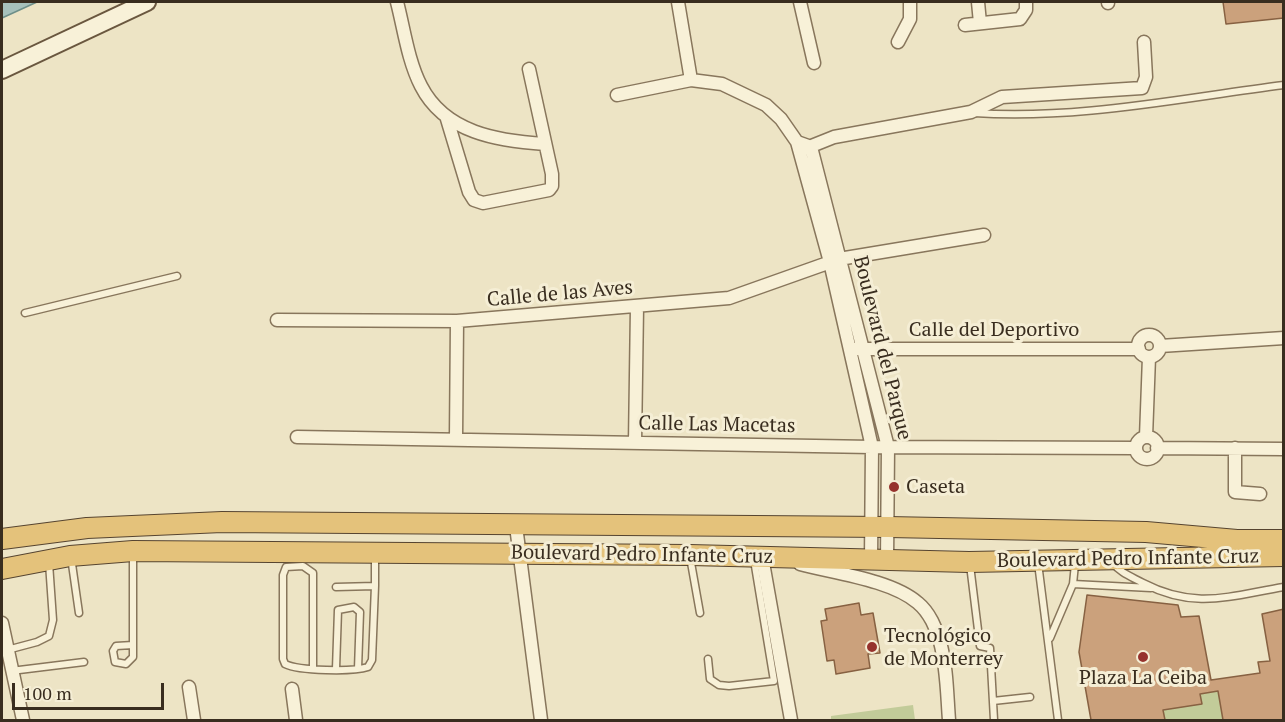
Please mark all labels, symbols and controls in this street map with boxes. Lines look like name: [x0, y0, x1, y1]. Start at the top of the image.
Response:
street label: Boulevard del Parque: [848, 254, 916, 442]
street label: Calle de las Aves: [486, 276, 634, 312]
street label: Calle del Deportivo: [909, 318, 1079, 342]
street label: Calle Las Macetas: [638, 412, 796, 438]
place label: Caseta: [906, 475, 965, 499]
marker: Caseta: [887, 480, 901, 494]
street label: Boulevard Pedro Infante Cruz: [511, 541, 773, 569]
street label: Boulevard Pedro Infante Cruz: [997, 545, 1259, 573]
place label: Tecnológico de Monterrey: [884, 624, 1003, 671]
marker: Tecnológico de Monterrey: [865, 640, 879, 654]
marker: Plaza La Ceiba: [1136, 650, 1150, 664]
place label: Plaza La Ceiba: [1079, 666, 1207, 690]
scale bar: [15, 671, 166, 709]
text: 100 m: [23, 681, 72, 705]

